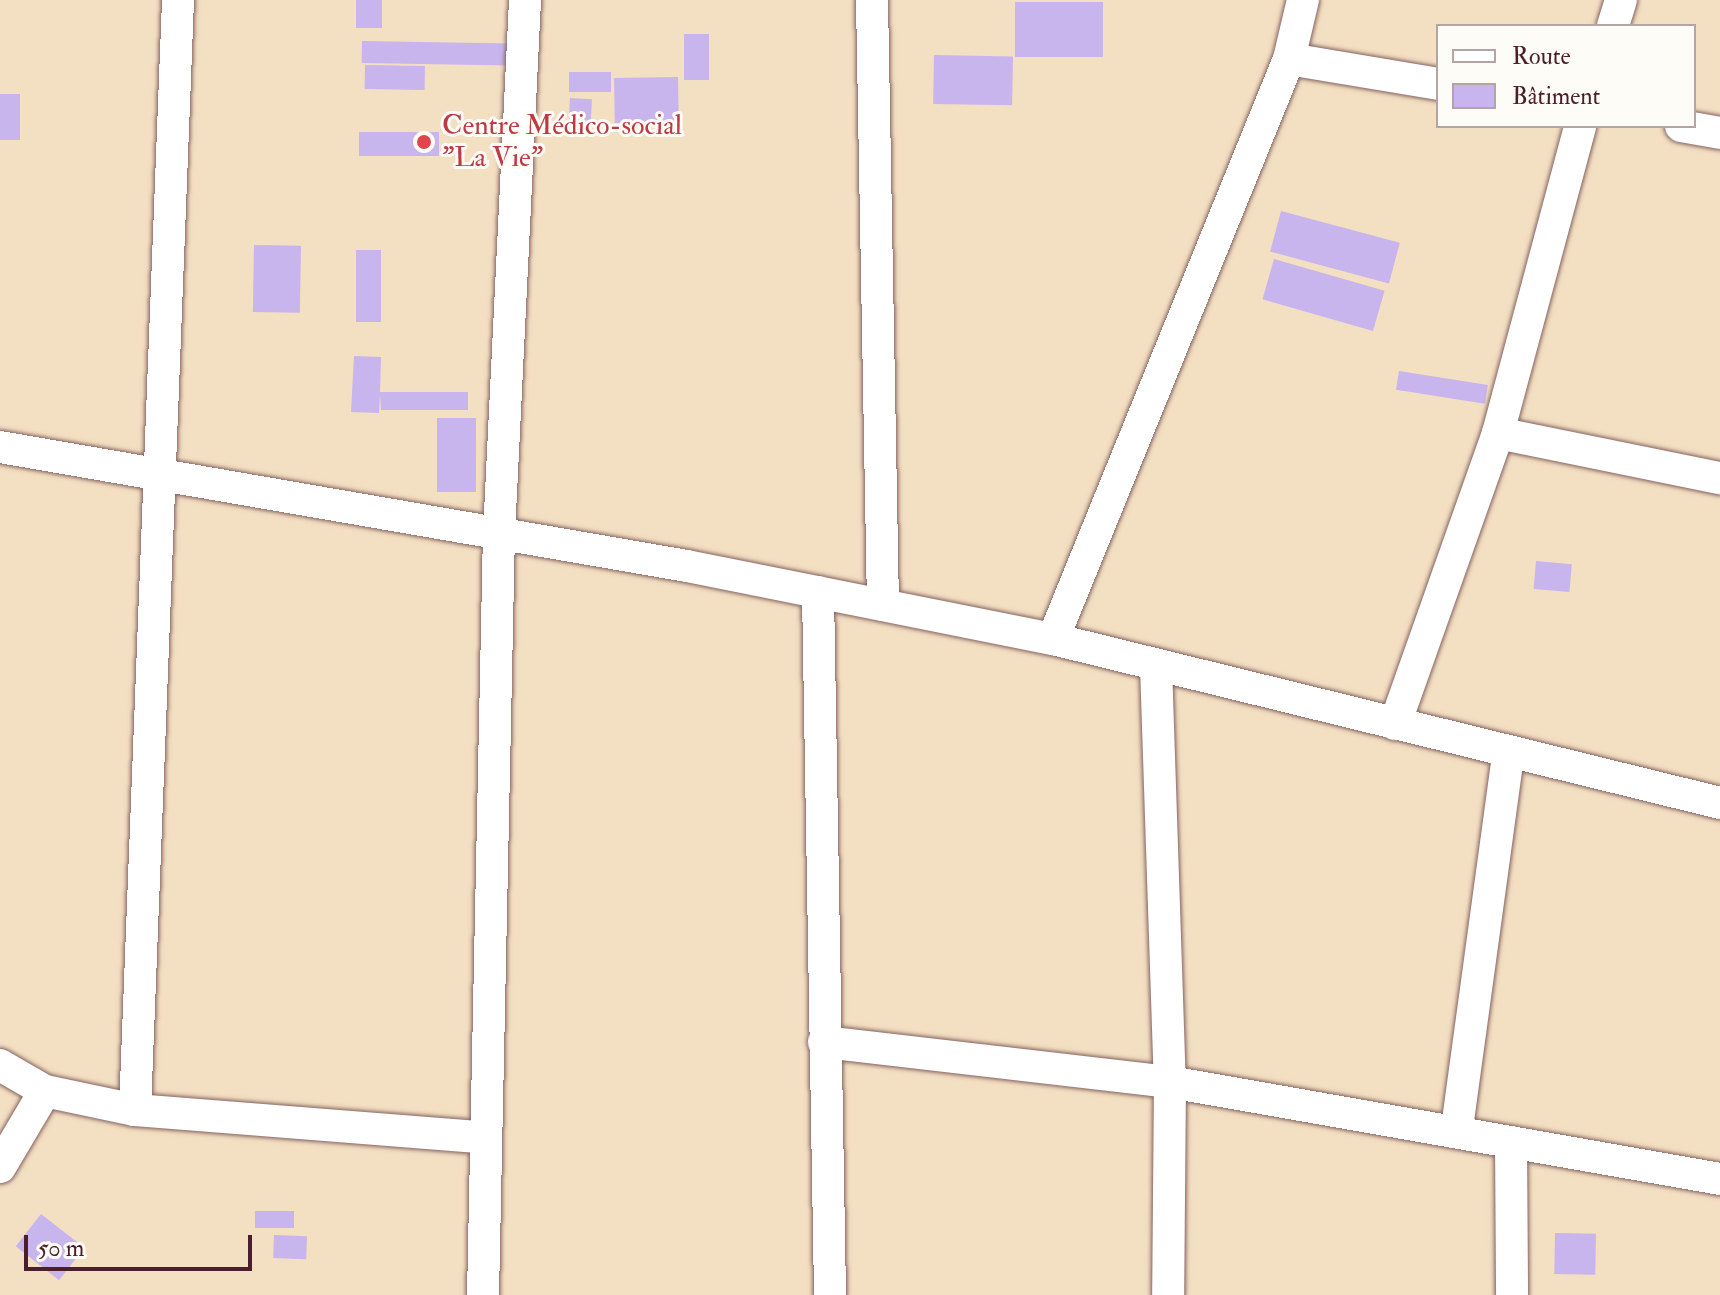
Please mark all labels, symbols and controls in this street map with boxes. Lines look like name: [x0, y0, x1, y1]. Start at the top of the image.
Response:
legend: [1436, 24, 1696, 128]
text: Route: [1512, 41, 1571, 72]
text: Bâtiment: [1512, 81, 1600, 112]
place label: Centre Médico-social "La Vie": [442, 109, 682, 175]
marker: Centre Médico-social "La Vie": [413, 131, 435, 153]
scale bar: [28, 1219, 256, 1269]
text: 50 m: [38, 1233, 84, 1264]

